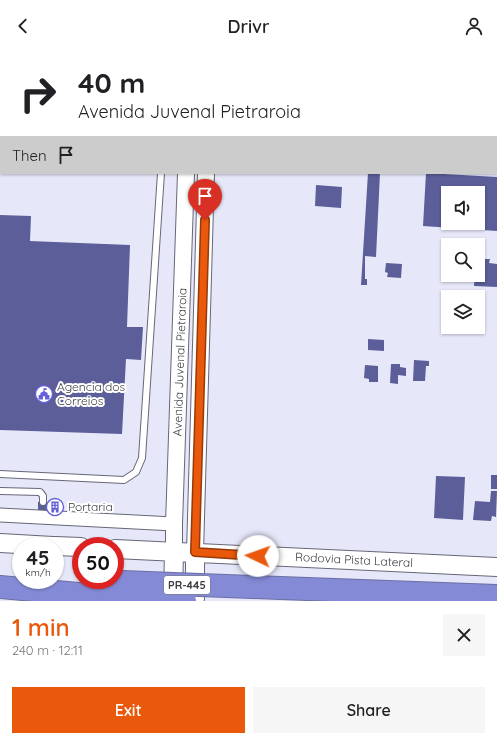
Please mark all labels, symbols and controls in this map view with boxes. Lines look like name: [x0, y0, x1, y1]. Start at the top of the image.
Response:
icon: back: [12, 15, 34, 37]
text: Drivr: [228, 15, 269, 38]
icon: person: [463, 15, 485, 37]
text: 40 m: [78, 65, 145, 100]
icon: right: [12, 68, 64, 120]
text: Avenida Juvenal Pietraroia: [78, 100, 301, 123]
icon: arrive: [55, 144, 77, 166]
text: Then: [12, 146, 47, 165]
pin: [188, 179, 222, 220]
icon: arrive: [194, 185, 216, 207]
map controls: [441, 186, 485, 334]
button: sound: [441, 186, 485, 230]
button: search: [441, 238, 485, 282]
street label: Avenida Juvenal Pietraroia: [169, 287, 190, 436]
button: layers: [441, 290, 485, 334]
place label: Agencia dos Correios: [57, 379, 126, 408]
public building icon: Agencia dos Correios: [34, 384, 54, 404]
building icon: Portaria: [45, 497, 65, 517]
place label: Portaria: [68, 499, 113, 514]
position arrow: [237, 535, 279, 577]
speed limit sign: 50: [72, 537, 124, 589]
text: 45: [26, 545, 50, 570]
street label: Rodovia Pista Lateral: [295, 549, 413, 570]
text: km/h: [25, 566, 51, 579]
road number: PR-445: [164, 576, 210, 594]
text: 1 min: [12, 612, 70, 642]
button: close: [443, 614, 485, 656]
text: 240 m · 12:11: [12, 642, 83, 658]
button: Exit: [12, 687, 245, 733]
button: Share: [253, 687, 485, 733]

